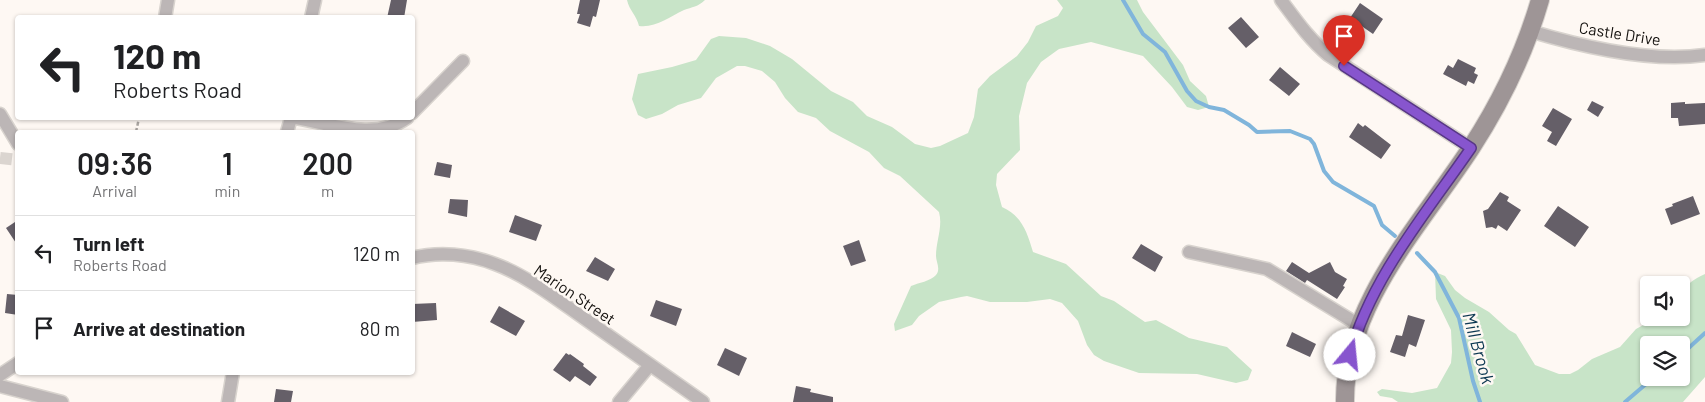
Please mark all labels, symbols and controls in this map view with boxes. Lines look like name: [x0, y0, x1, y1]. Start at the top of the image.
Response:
pin: [1323, 15, 1365, 66]
street label: Castle Drive: [1578, 17, 1662, 49]
icon: arrive: [1330, 22, 1358, 50]
text: 120 m: [113, 34, 201, 76]
icon: left: [30, 35, 95, 100]
text: Roberts Road: [113, 76, 242, 102]
text: 09:36: [77, 145, 152, 181]
text: 1: [222, 145, 233, 181]
text: 200: [302, 145, 353, 181]
text: Arrival: [92, 181, 137, 200]
text: min: [214, 181, 240, 200]
text: m: [321, 181, 334, 200]
text: Turn left: [73, 232, 144, 255]
icon: left: [30, 239, 58, 267]
text: 120 m: [353, 242, 400, 265]
text: Roberts Road: [73, 255, 167, 274]
street label: Marion Street: [531, 260, 619, 328]
map controls: [1640, 276, 1690, 386]
button: sound: [1640, 276, 1690, 326]
water label: Mill Brook: [1458, 310, 1500, 387]
icon: arrive: [30, 314, 58, 342]
text: Arrive at destination: [73, 317, 245, 340]
text: 80 m: [360, 317, 400, 340]
position arrow: [1323, 328, 1375, 380]
button: layers: [1640, 336, 1690, 386]

